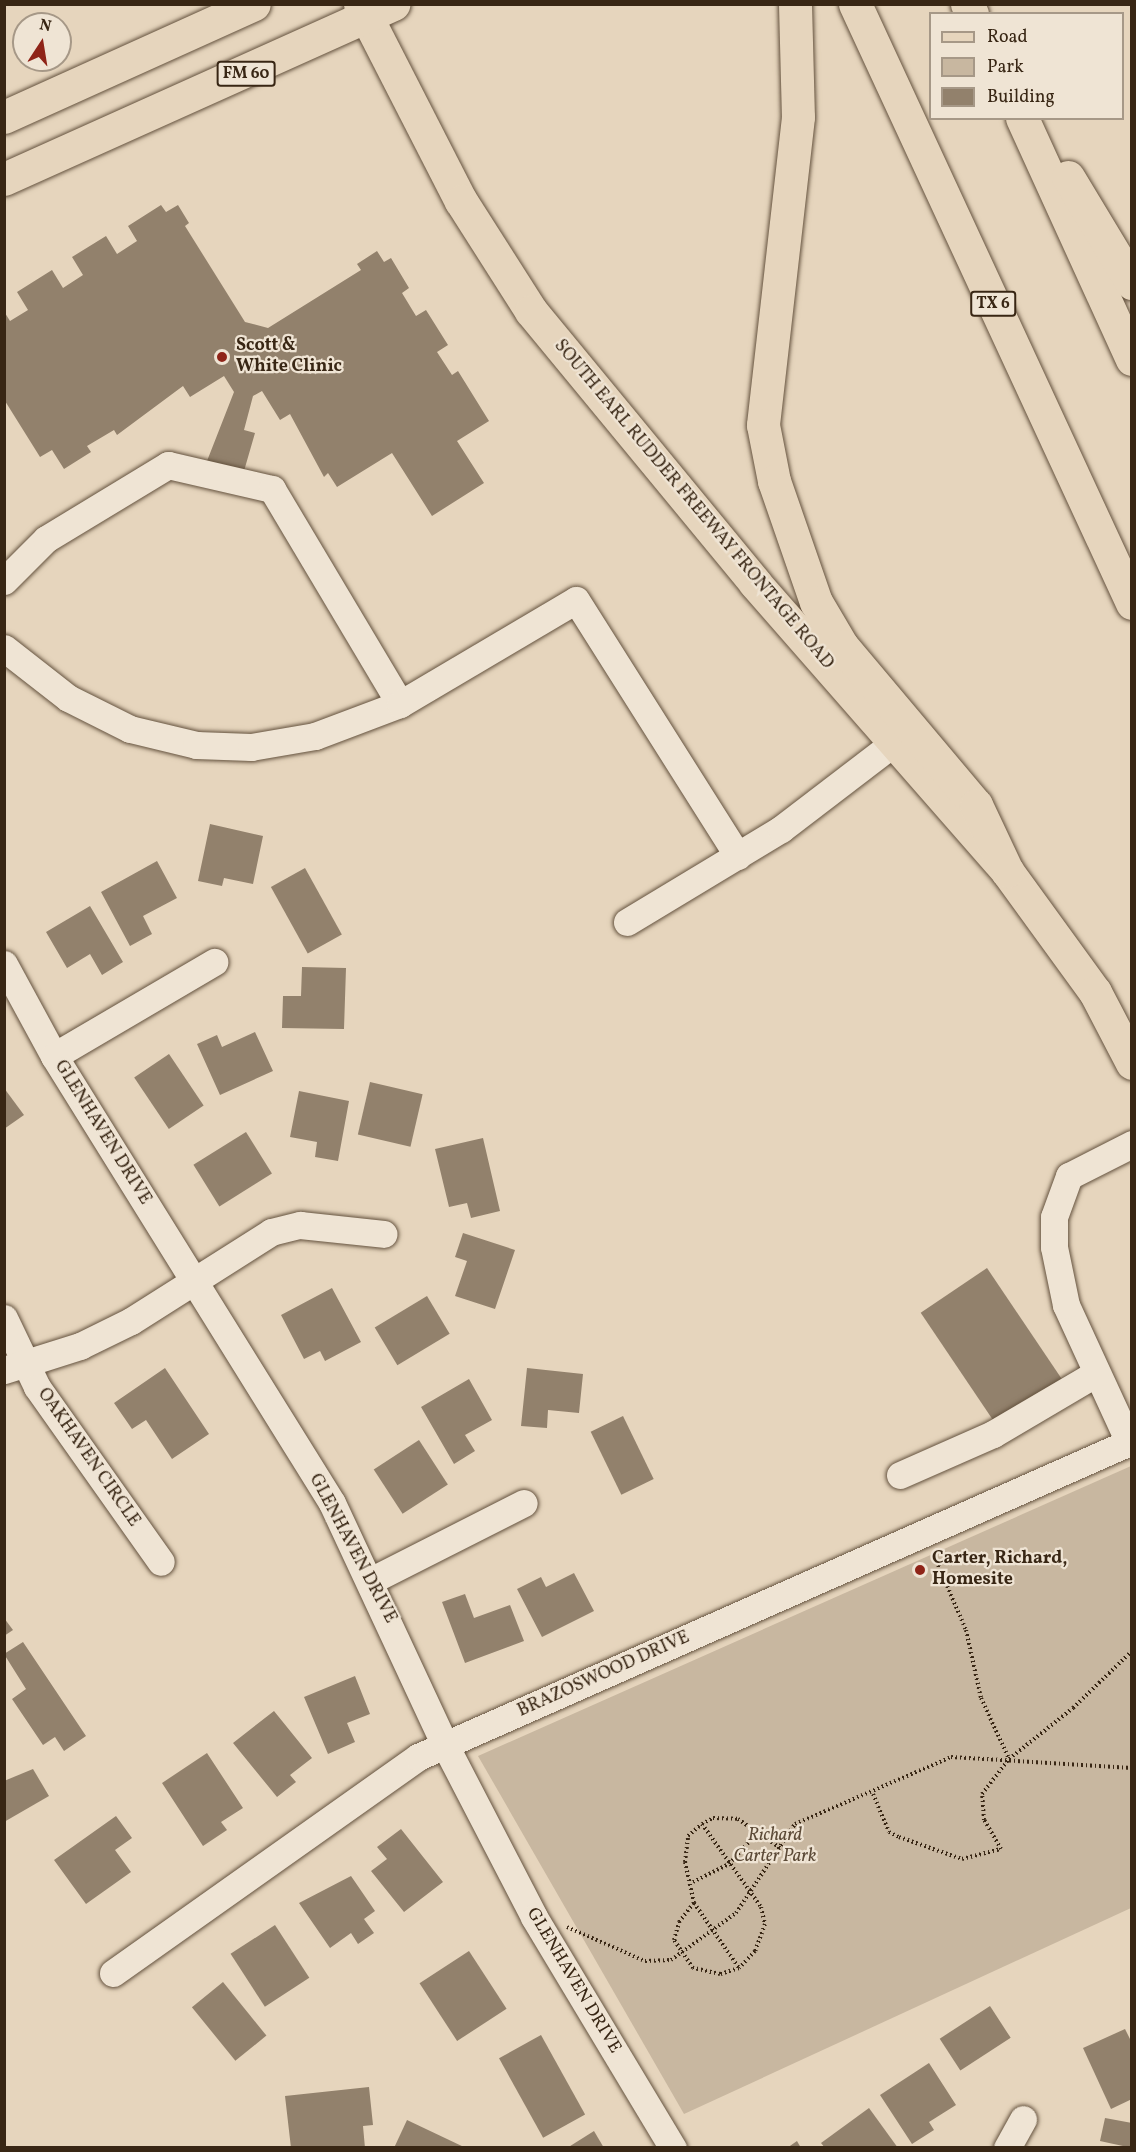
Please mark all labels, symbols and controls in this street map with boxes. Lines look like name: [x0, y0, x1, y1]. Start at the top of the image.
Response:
north arrow: [12, 12, 72, 72]
legend: [929, 12, 1124, 120]
text: N: [37, 14, 53, 38]
text: Road: [987, 25, 1028, 50]
text: Park: [987, 55, 1024, 80]
road number: FM 60: [216, 61, 276, 87]
text: Building: [987, 85, 1055, 110]
road number: TX 6: [969, 291, 1017, 317]
place label: Scott & White Clinic: [236, 336, 342, 378]
street label: SOUTH EARL RUDDER FREEWAY FRONTAGE ROAD: [548, 336, 838, 674]
marker: Scott & White Clinic: [213, 348, 231, 366]
street label: GLENHAVEN DRIVE: [49, 1057, 155, 1209]
street label: OAKHAVEN CIRCLE: [32, 1384, 144, 1532]
street label: GLENHAVEN DRIVE: [303, 1471, 401, 1627]
place label: Carter, Richard, Homesite: [932, 1549, 1067, 1592]
marker: Carter, Richard, Homesite: [913, 1563, 927, 1577]
street label: BRAZOSWOOD DRIVE: [515, 1627, 693, 1723]
park label: Richard Carter Park: [734, 1826, 816, 1868]
street label: GLENHAVEN DRIVE: [521, 1904, 625, 2058]

